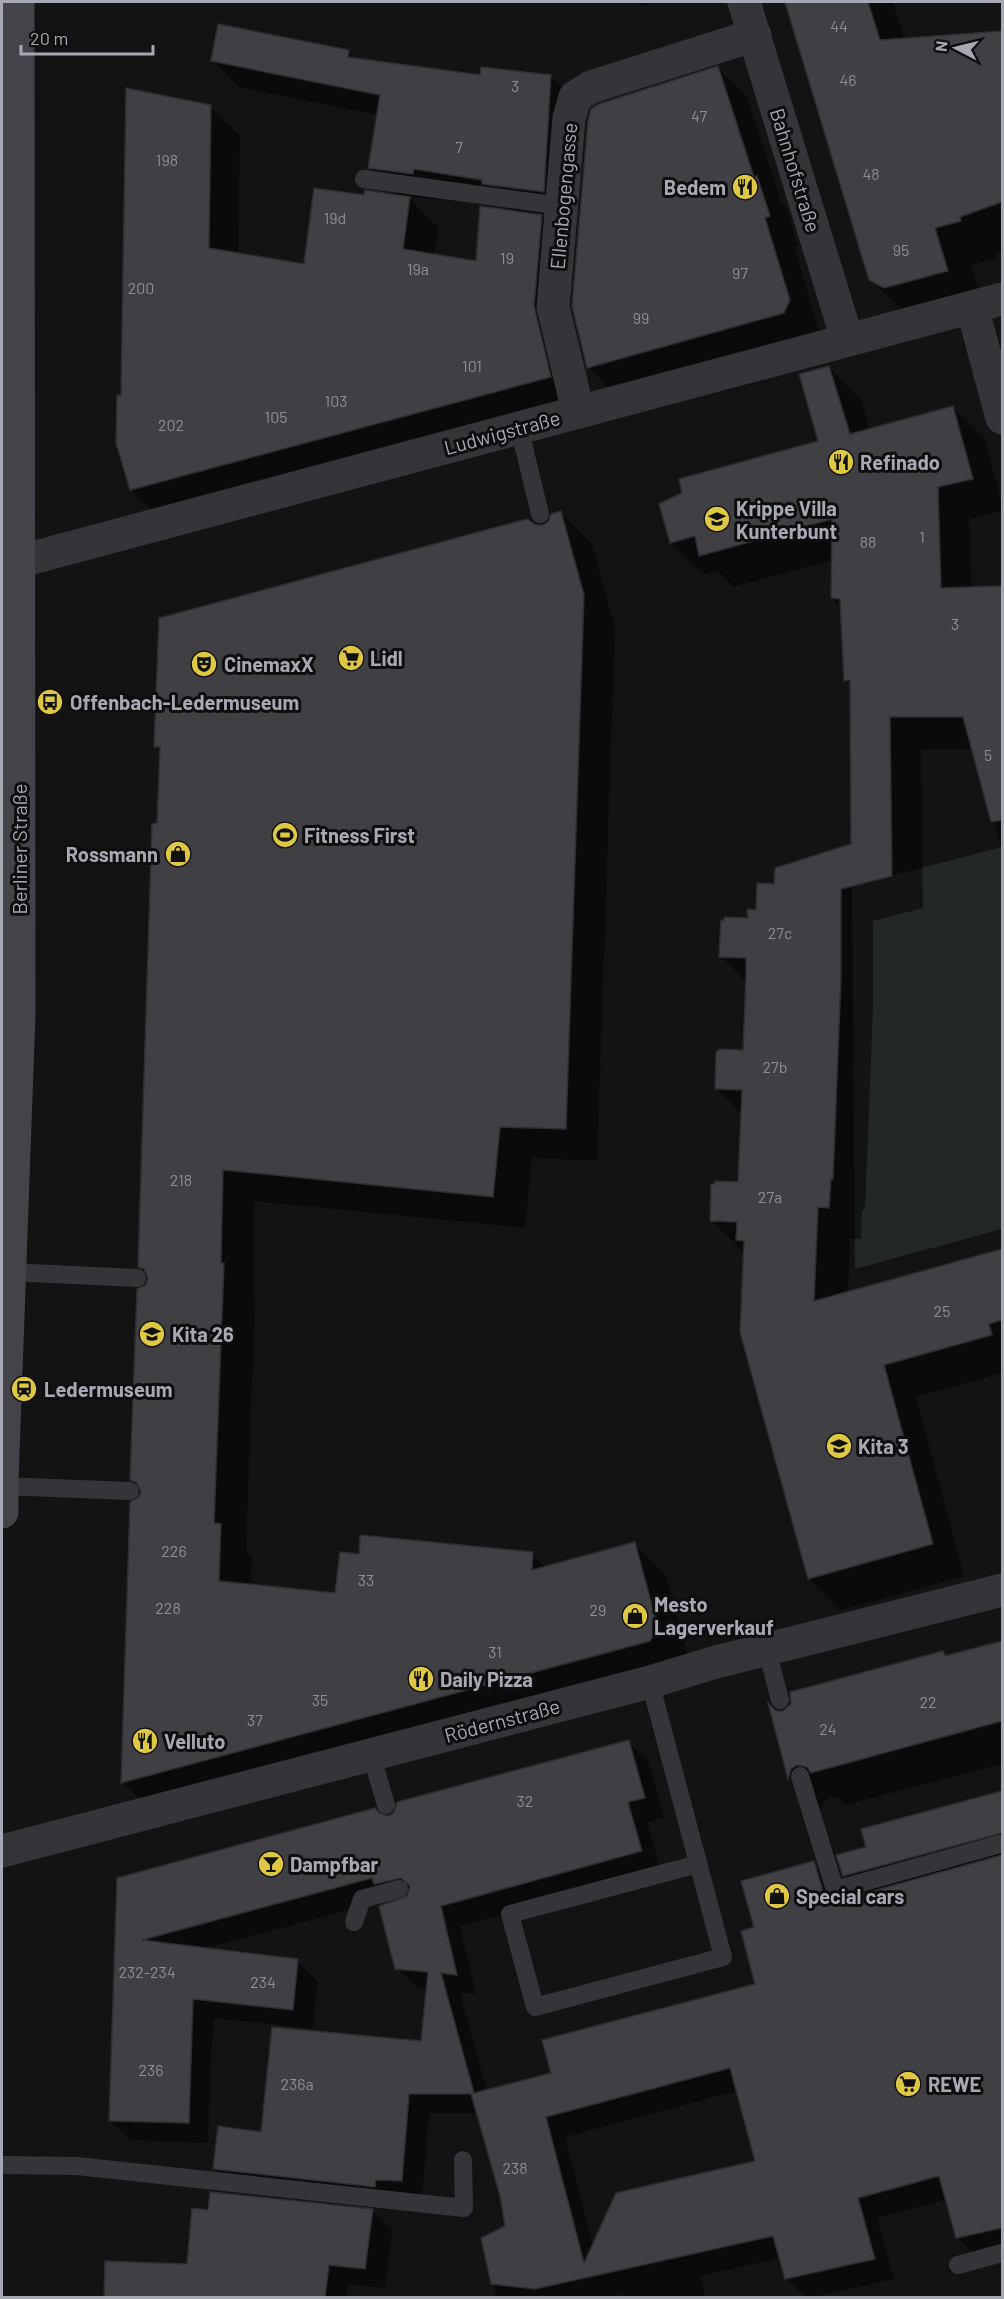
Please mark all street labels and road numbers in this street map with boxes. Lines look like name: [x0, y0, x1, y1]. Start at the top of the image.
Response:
street label: Bahnhofstraße: [766, 105, 826, 235]
street label: Ellenbogengasse: [545, 122, 581, 270]
street label: Ludwigstraße: [441, 405, 563, 459]
street label: Berliner Straße: [7, 784, 31, 914]
street label: Rödernstraße: [442, 1693, 562, 1747]

